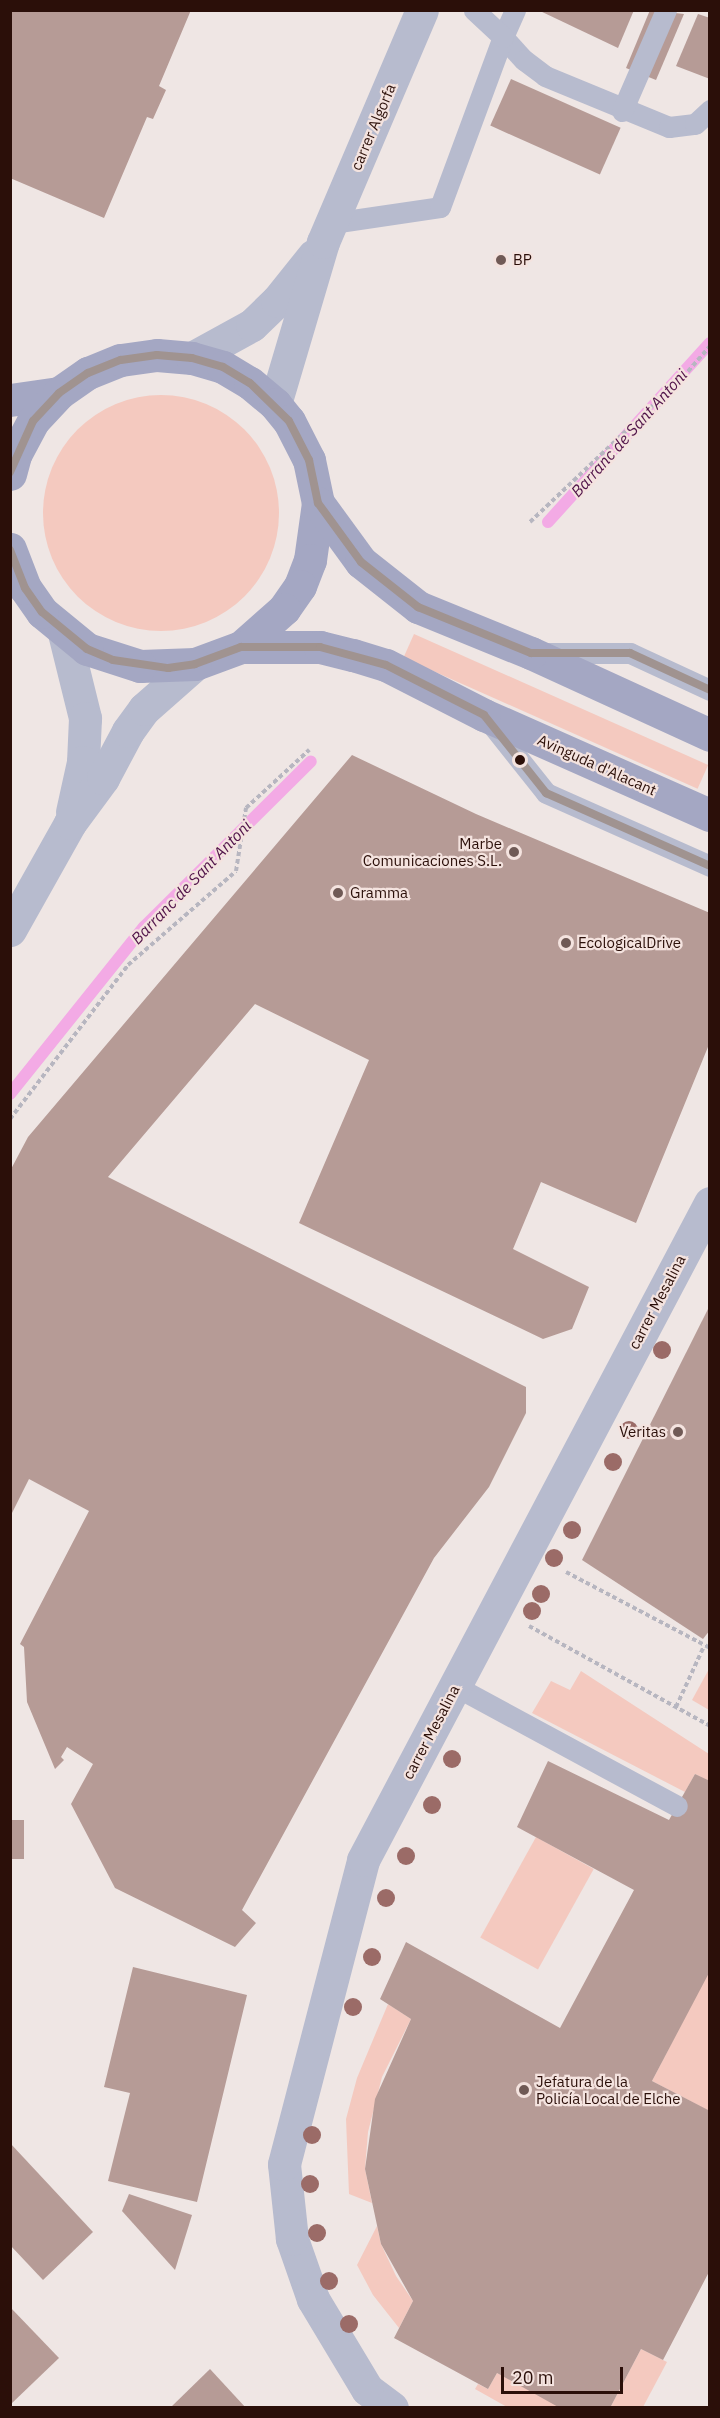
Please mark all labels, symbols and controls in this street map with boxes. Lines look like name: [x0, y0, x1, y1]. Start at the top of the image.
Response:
street label: carrer Algorfa: [347, 81, 399, 173]
place label: BP: [513, 251, 532, 269]
marker: BP: [494, 253, 508, 267]
water label: Barranc de Sant Antoni: [567, 365, 691, 501]
street label: Avinguda d'Alacant: [535, 731, 659, 799]
unlabelled marker: [514, 754, 526, 766]
water label: Barranc de Sant Antoni: [127, 816, 255, 948]
place label: Marbe Comunicaciones S.L.: [363, 834, 502, 869]
marker: Marbe Comunicaciones S.L.: [507, 845, 521, 859]
place label: Gramma: [350, 884, 408, 902]
marker: Gramma: [331, 886, 345, 900]
place label: EcologicalDrive: [578, 934, 681, 952]
marker: EcologicalDrive: [559, 936, 573, 950]
street label: carrer Mesalina: [625, 1252, 689, 1352]
place label: Veritas: [619, 1423, 666, 1441]
marker: Veritas: [671, 1425, 685, 1439]
street label: carrer Mesalina: [399, 1682, 463, 1782]
place label: Jefatura de la Policía Local de Elche: [536, 2072, 680, 2107]
marker: Jefatura de la Policía Local de Elche: [517, 2083, 531, 2097]
scale bar: [504, 2355, 626, 2393]
text: 20 m: [512, 2366, 554, 2389]

